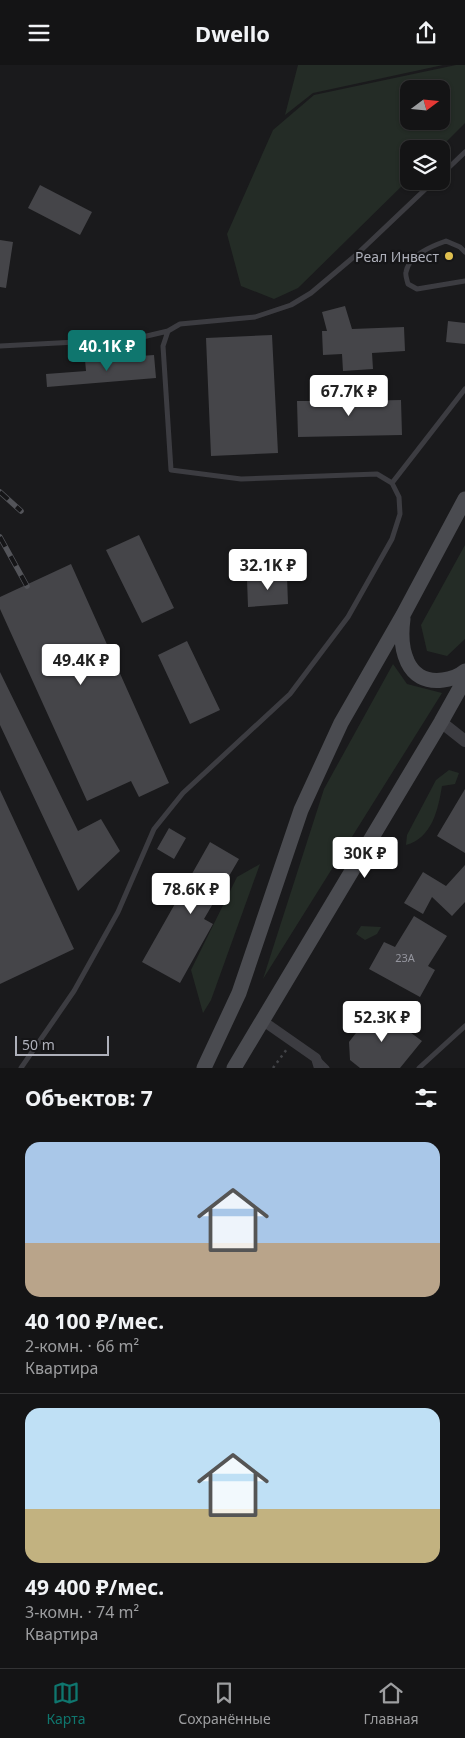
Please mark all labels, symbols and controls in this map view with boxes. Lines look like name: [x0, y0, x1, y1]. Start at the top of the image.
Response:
text: Dwello: [195, 18, 270, 48]
icon: menu: [25, 19, 53, 47]
icon: share: [412, 19, 440, 47]
north arrow: [400, 80, 450, 130]
map controls: [400, 80, 450, 190]
button: layers: [400, 140, 450, 190]
place label: Реал Инвест: [355, 247, 439, 266]
marker: Реал Инвест: [443, 250, 455, 262]
pin: 40.1K ₽: [61, 329, 153, 372]
text: 40.1K ₽: [79, 335, 135, 357]
pin: 67.7K ₽: [303, 375, 395, 417]
text: 67.7K ₽: [321, 380, 377, 402]
pin: 32.1K ₽: [222, 549, 314, 591]
text: 32.1K ₽: [240, 554, 296, 576]
pin: 49.4K ₽: [35, 643, 127, 686]
text: 49.4K ₽: [53, 649, 109, 671]
pin: 30K ₽: [330, 837, 400, 879]
text: 30K ₽: [344, 842, 386, 864]
pin: 78.6K ₽: [145, 873, 237, 915]
text: 78.6K ₽: [163, 878, 219, 900]
house number: 23А: [395, 950, 416, 965]
pin: 52.3K ₽: [336, 1001, 428, 1043]
text: 52.3K ₽: [354, 1006, 410, 1028]
scale bar: [15, 1033, 109, 1056]
text: 50 m: [22, 1035, 55, 1054]
text: Объектов: 7: [25, 1084, 153, 1112]
icon: filters: [412, 1084, 440, 1112]
icon: home: [188, 1175, 278, 1265]
text: 40 100 ₽/мес.: [25, 1307, 164, 1335]
text: 2-комн. · 66 m²: [25, 1335, 139, 1357]
text: Квартира: [25, 1357, 99, 1379]
icon: home: [188, 1440, 278, 1530]
text: 49 400 ₽/мес.: [25, 1573, 164, 1601]
text: 3-комн. · 74 m²: [25, 1601, 139, 1623]
text: Квартира: [25, 1623, 99, 1645]
tab: Карта: [46, 1679, 85, 1728]
tab: Сохранённые: [178, 1679, 271, 1728]
tab: Главная: [364, 1679, 419, 1728]

